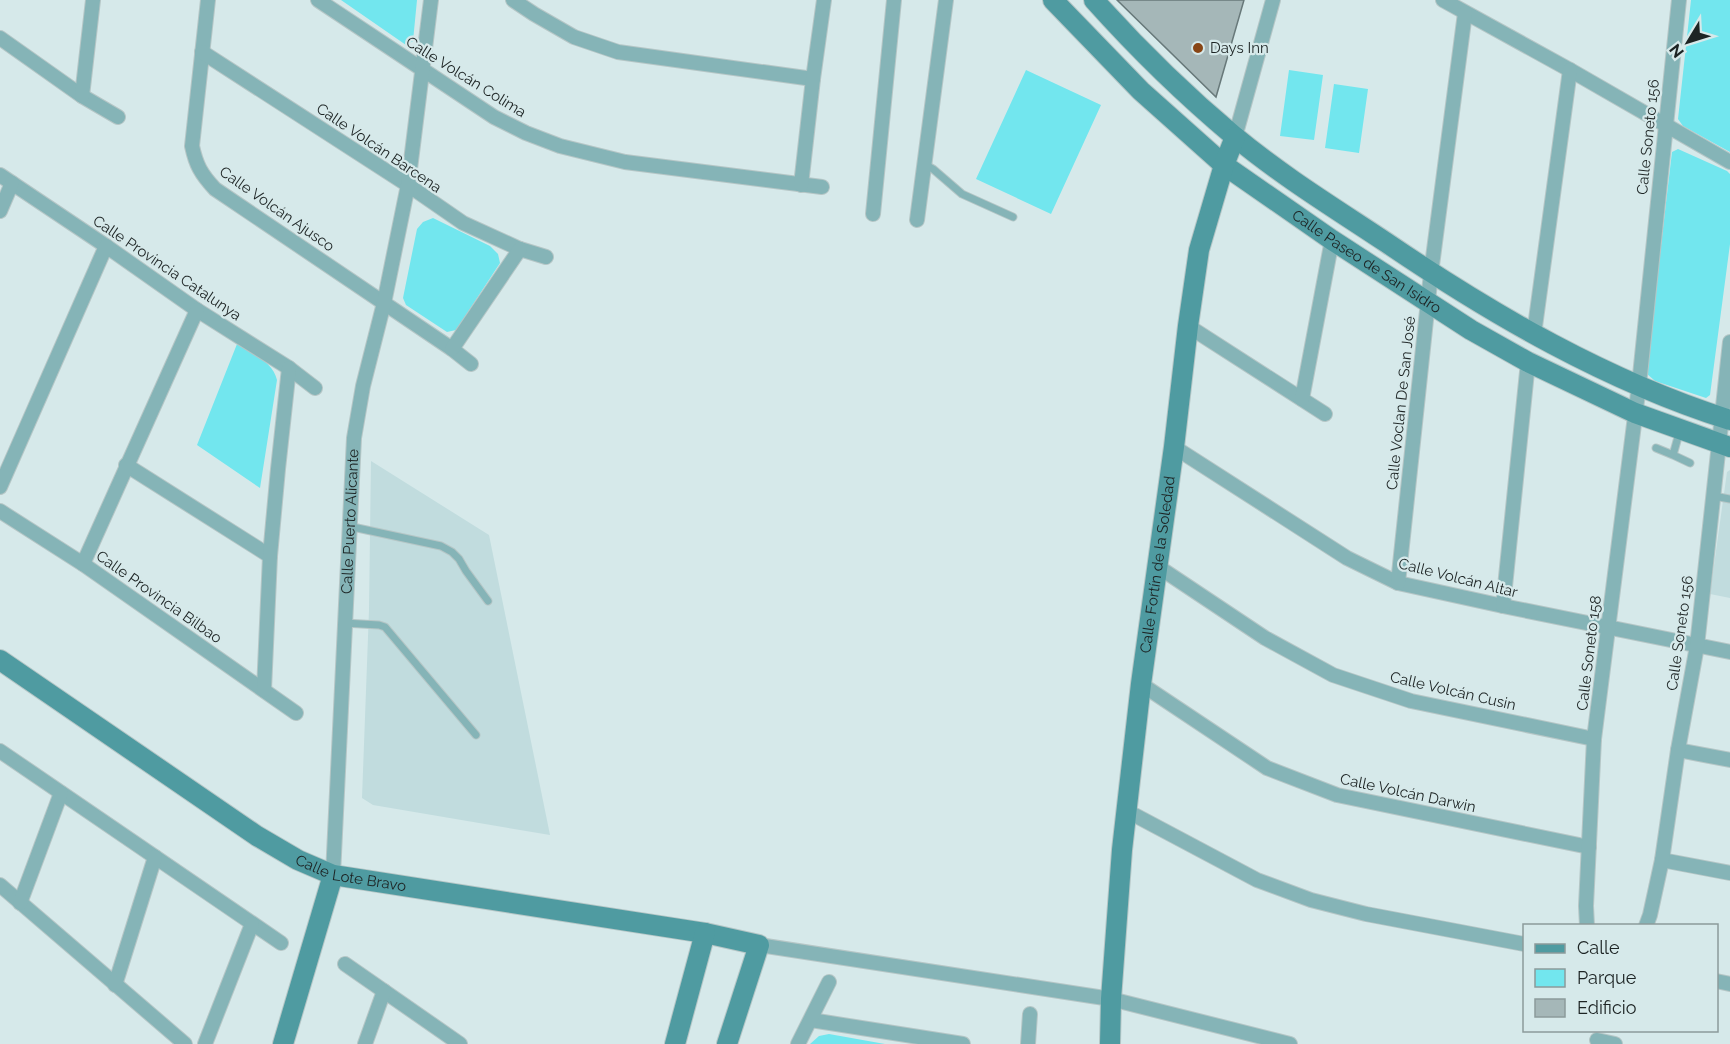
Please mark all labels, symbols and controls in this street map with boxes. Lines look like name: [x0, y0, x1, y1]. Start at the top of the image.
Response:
north arrow: [1658, 12, 1718, 72]
street label: Calle Volcán Colima: [403, 33, 529, 121]
place label: Days Inn: [1210, 39, 1269, 57]
text: N: [1665, 40, 1688, 62]
marker: Days Inn: [1191, 41, 1205, 55]
street label: Calle Soneto 156: [1633, 78, 1663, 196]
street label: Calle Volcán Barcena: [313, 99, 445, 197]
street label: Calle Volcán Ajusco: [216, 163, 338, 255]
street label: Calle Paseo de San Isidro: [1288, 206, 1445, 317]
street label: Calle Provincia Catalunya: [89, 212, 245, 324]
street label: Calle Voclan De San José: [1383, 315, 1419, 491]
street label: Calle Puerto Alicante: [338, 448, 362, 594]
street label: Calle Fortín de la Soledad: [1136, 475, 1179, 654]
street label: Calle Provincia Bilbao: [93, 547, 225, 647]
street label: Calle Volcán Altar: [1397, 554, 1520, 602]
street label: Calle Soneto 156: [1663, 574, 1697, 692]
street label: Calle Soneto 158: [1573, 594, 1605, 712]
street label: Calle Volcán Cusin: [1388, 668, 1518, 714]
street label: Calle Volcán Darwin: [1339, 770, 1477, 816]
street label: Calle Lote Bravo: [293, 851, 408, 895]
legend: [1523, 924, 1718, 1032]
text: Calle: [1577, 937, 1620, 958]
text: Parque: [1577, 967, 1637, 988]
text: Edificio: [1577, 997, 1637, 1018]

